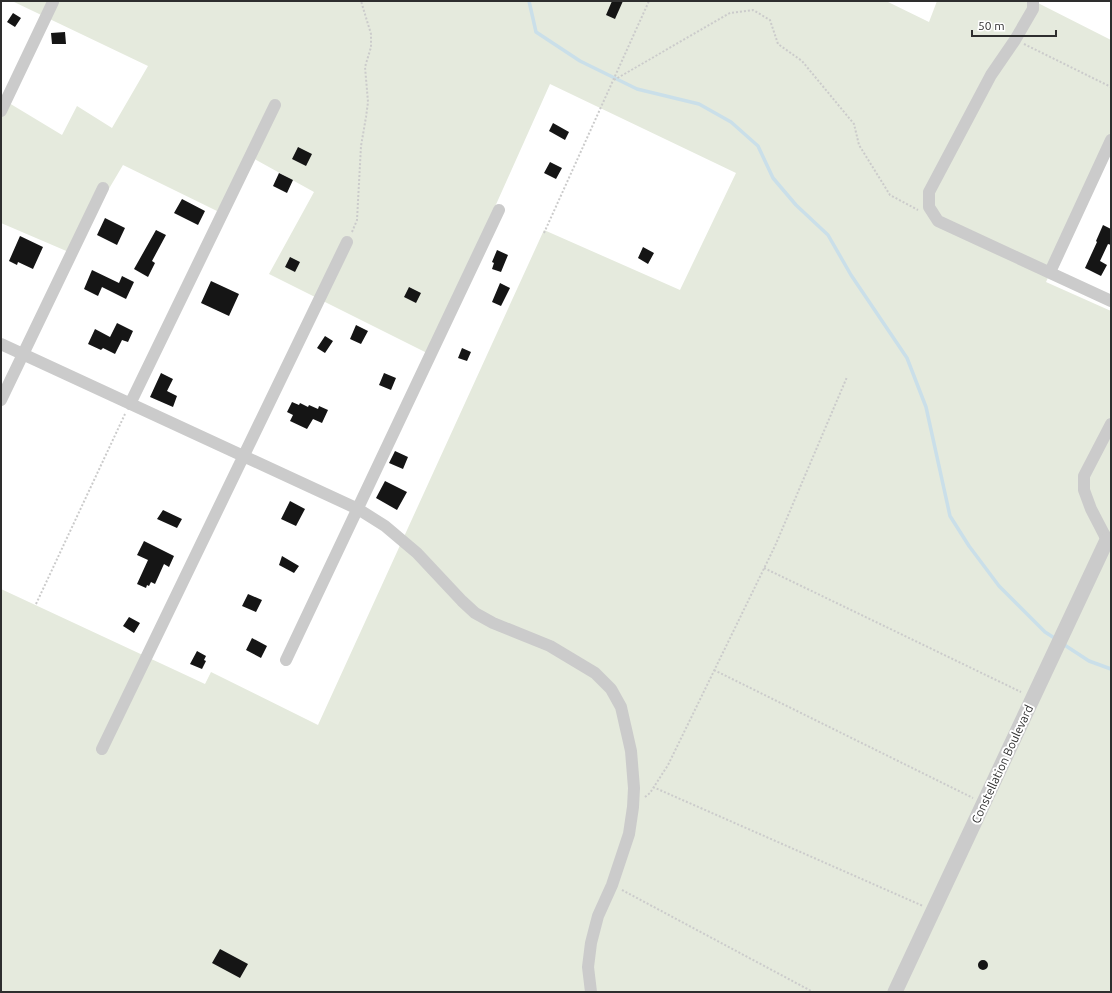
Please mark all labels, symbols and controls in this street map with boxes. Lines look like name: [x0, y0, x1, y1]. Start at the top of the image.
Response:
scale bar: [972, 12, 1056, 38]
text: 50 m: [978, 19, 1005, 32]
street label: Constellation Boulevard: [969, 703, 1035, 825]

